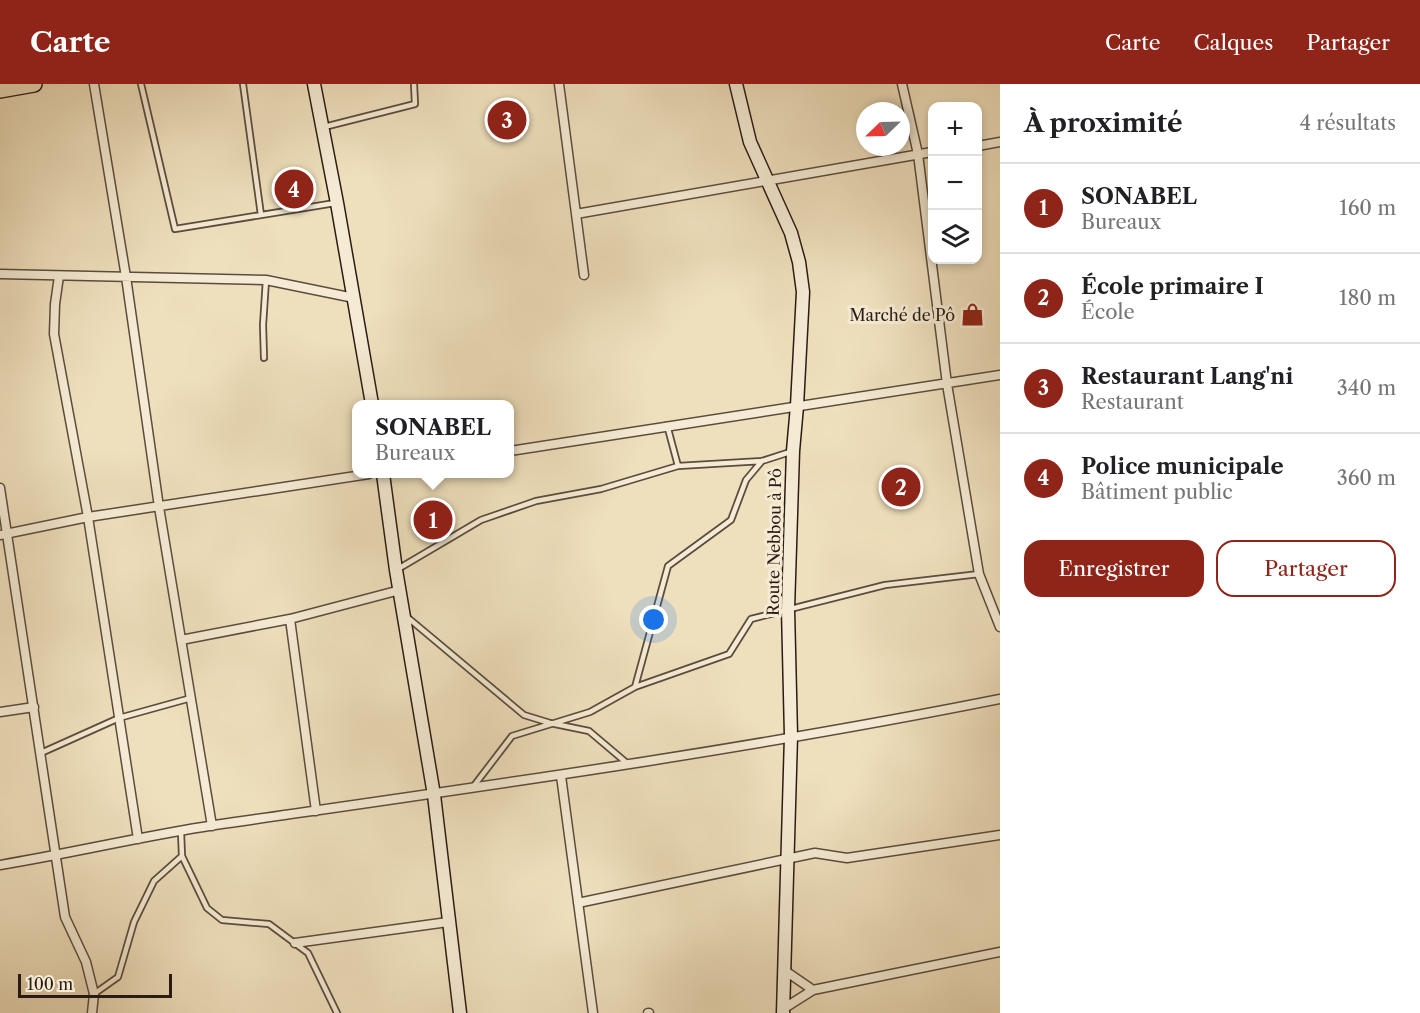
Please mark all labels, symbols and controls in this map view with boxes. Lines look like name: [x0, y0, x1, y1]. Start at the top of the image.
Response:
text: Carte: [30, 25, 110, 59]
text: Carte: [1105, 30, 1160, 55]
text: Calques: [1193, 30, 1273, 55]
text: Partager: [1306, 30, 1390, 55]
pin: 3: [488, 98, 526, 142]
north arrow: [856, 102, 910, 156]
map controls: [928, 102, 982, 264]
button: +: [928, 102, 982, 156]
text: À proximité: [1024, 107, 1183, 139]
text: 4 résultats: [1299, 111, 1396, 135]
button: −: [928, 156, 982, 210]
pin: 4: [274, 166, 314, 212]
text: SONABEL: [1081, 183, 1197, 210]
text: 1: [1039, 196, 1048, 220]
text: 160 m: [1339, 196, 1396, 220]
button: layers: [928, 210, 982, 264]
text: Bureaux: [1081, 210, 1161, 234]
text: École primaire I: [1081, 273, 1264, 300]
text: 2: [1038, 286, 1049, 310]
text: 180 m: [1339, 286, 1396, 310]
text: École: [1081, 300, 1135, 324]
shop icon: Marché de Pô: [960, 302, 986, 328]
place label: Marché de Pô: [849, 305, 955, 325]
text: Restaurant Lang'ni: [1081, 363, 1293, 390]
text: 3: [1038, 376, 1049, 400]
text: 340 m: [1337, 376, 1396, 400]
text: Restaurant: [1081, 390, 1184, 414]
popup: [352, 400, 514, 478]
text: SONABEL: [375, 414, 491, 441]
text: Bureaux: [375, 441, 455, 465]
text: Police municipale: [1081, 453, 1284, 480]
pin: 2: [882, 464, 920, 510]
text: 4: [1038, 466, 1049, 490]
text: 360 m: [1337, 466, 1396, 490]
street label: Route Nebbou à Pô: [763, 468, 785, 616]
text: Bâtiment public: [1081, 480, 1233, 504]
pin: 1: [414, 498, 452, 542]
button: Enregistrer: [1024, 540, 1204, 597]
button: Partager: [1216, 540, 1396, 597]
your location: [639, 605, 668, 634]
scale bar: [18, 971, 172, 998]
text: 100 m: [27, 974, 73, 994]

